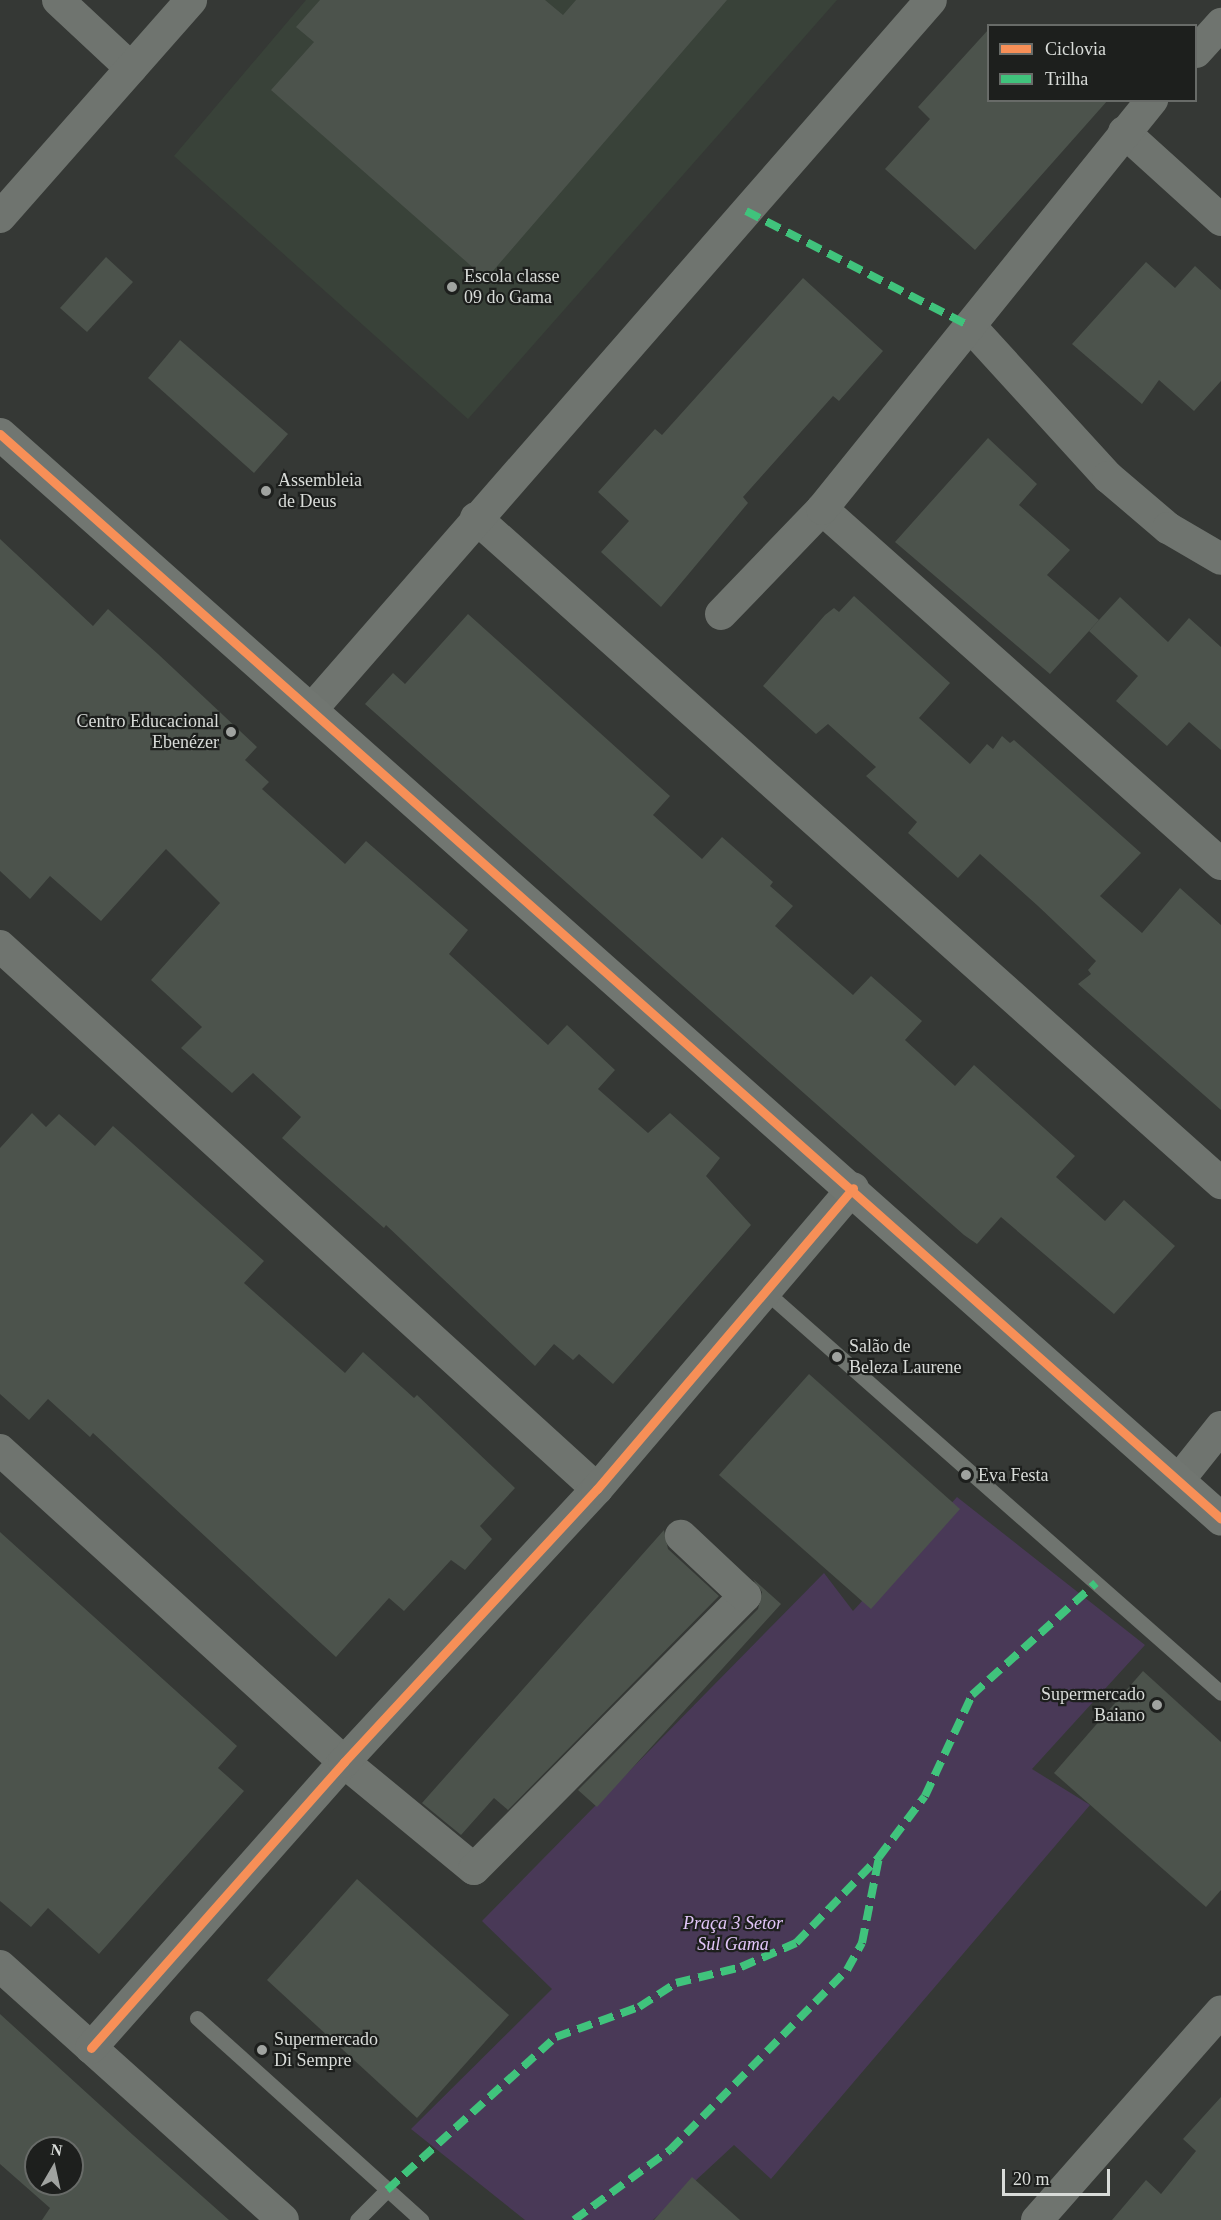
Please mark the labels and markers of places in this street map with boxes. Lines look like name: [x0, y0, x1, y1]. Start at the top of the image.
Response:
place label: Escola classe 09 do Gama: [464, 266, 559, 308]
marker: Escola classe 09 do Gama: [445, 280, 459, 294]
place label: Assembleia de Deus: [278, 470, 362, 512]
marker: Assembleia de Deus: [259, 484, 273, 498]
place label: Centro Educacional Ebenézer: [77, 711, 219, 754]
marker: Centro Educacional Ebenézer: [224, 725, 238, 739]
place label: Salão de Beleza Laurene: [849, 1336, 961, 1378]
marker: Salão de Beleza Laurene: [830, 1350, 844, 1364]
place label: Eva Festa: [978, 1464, 1048, 1486]
marker: Eva Festa: [959, 1468, 973, 1482]
place label: Supermercado Baiano: [1041, 1684, 1145, 1726]
marker: Supermercado Baiano: [1150, 1698, 1164, 1712]
place label: Supermercado Di Sempre: [274, 2029, 378, 2072]
marker: Supermercado Di Sempre: [255, 2043, 269, 2057]

